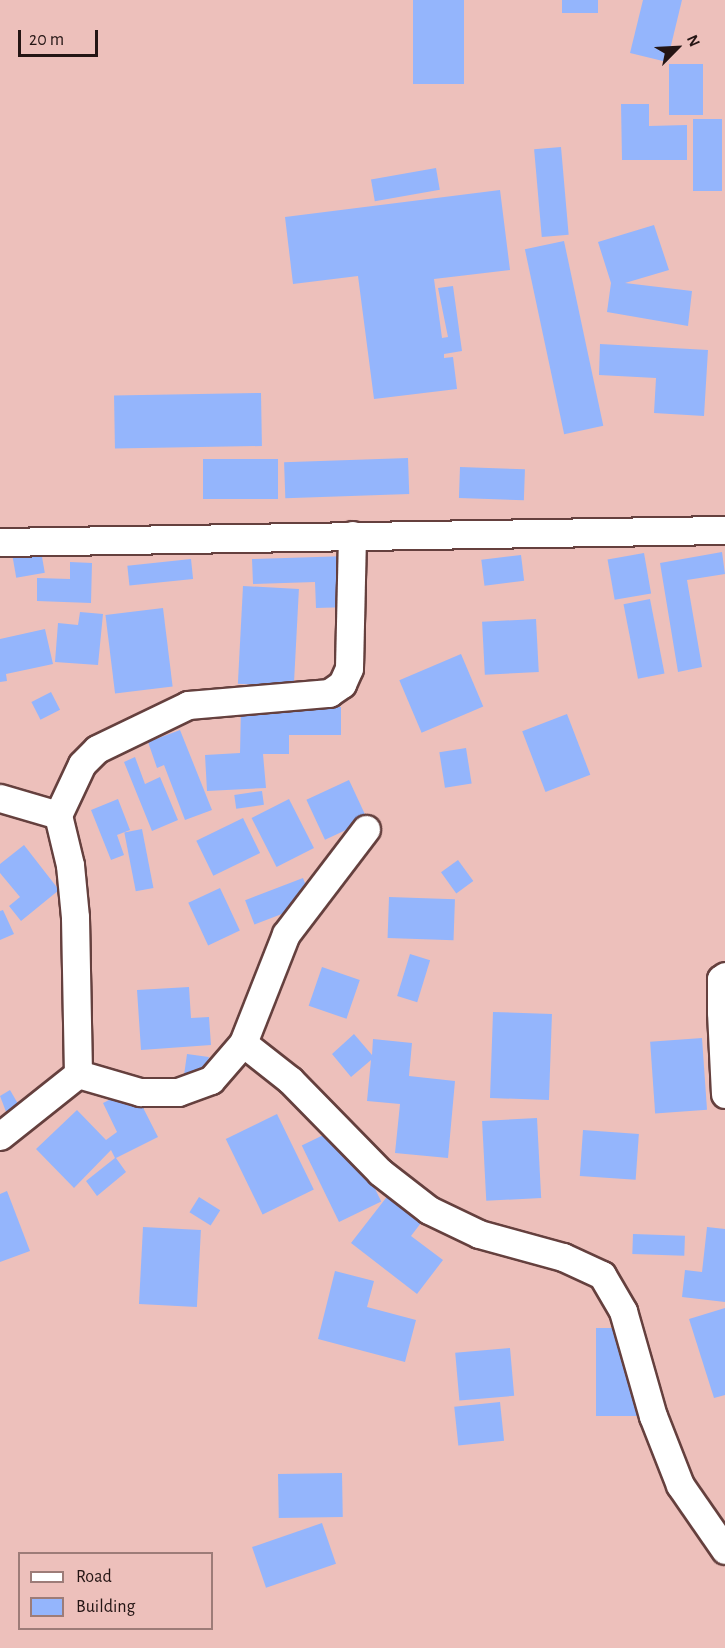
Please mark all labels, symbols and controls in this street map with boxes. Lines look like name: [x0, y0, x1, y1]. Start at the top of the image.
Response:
scale bar: [21, 18, 100, 56]
north arrow: [647, 18, 707, 78]
text: 20 m: [29, 31, 64, 49]
text: N: [684, 32, 703, 49]
legend: [18, 1552, 213, 1630]
text: Road: [76, 1568, 112, 1586]
text: Building: [76, 1598, 135, 1616]

